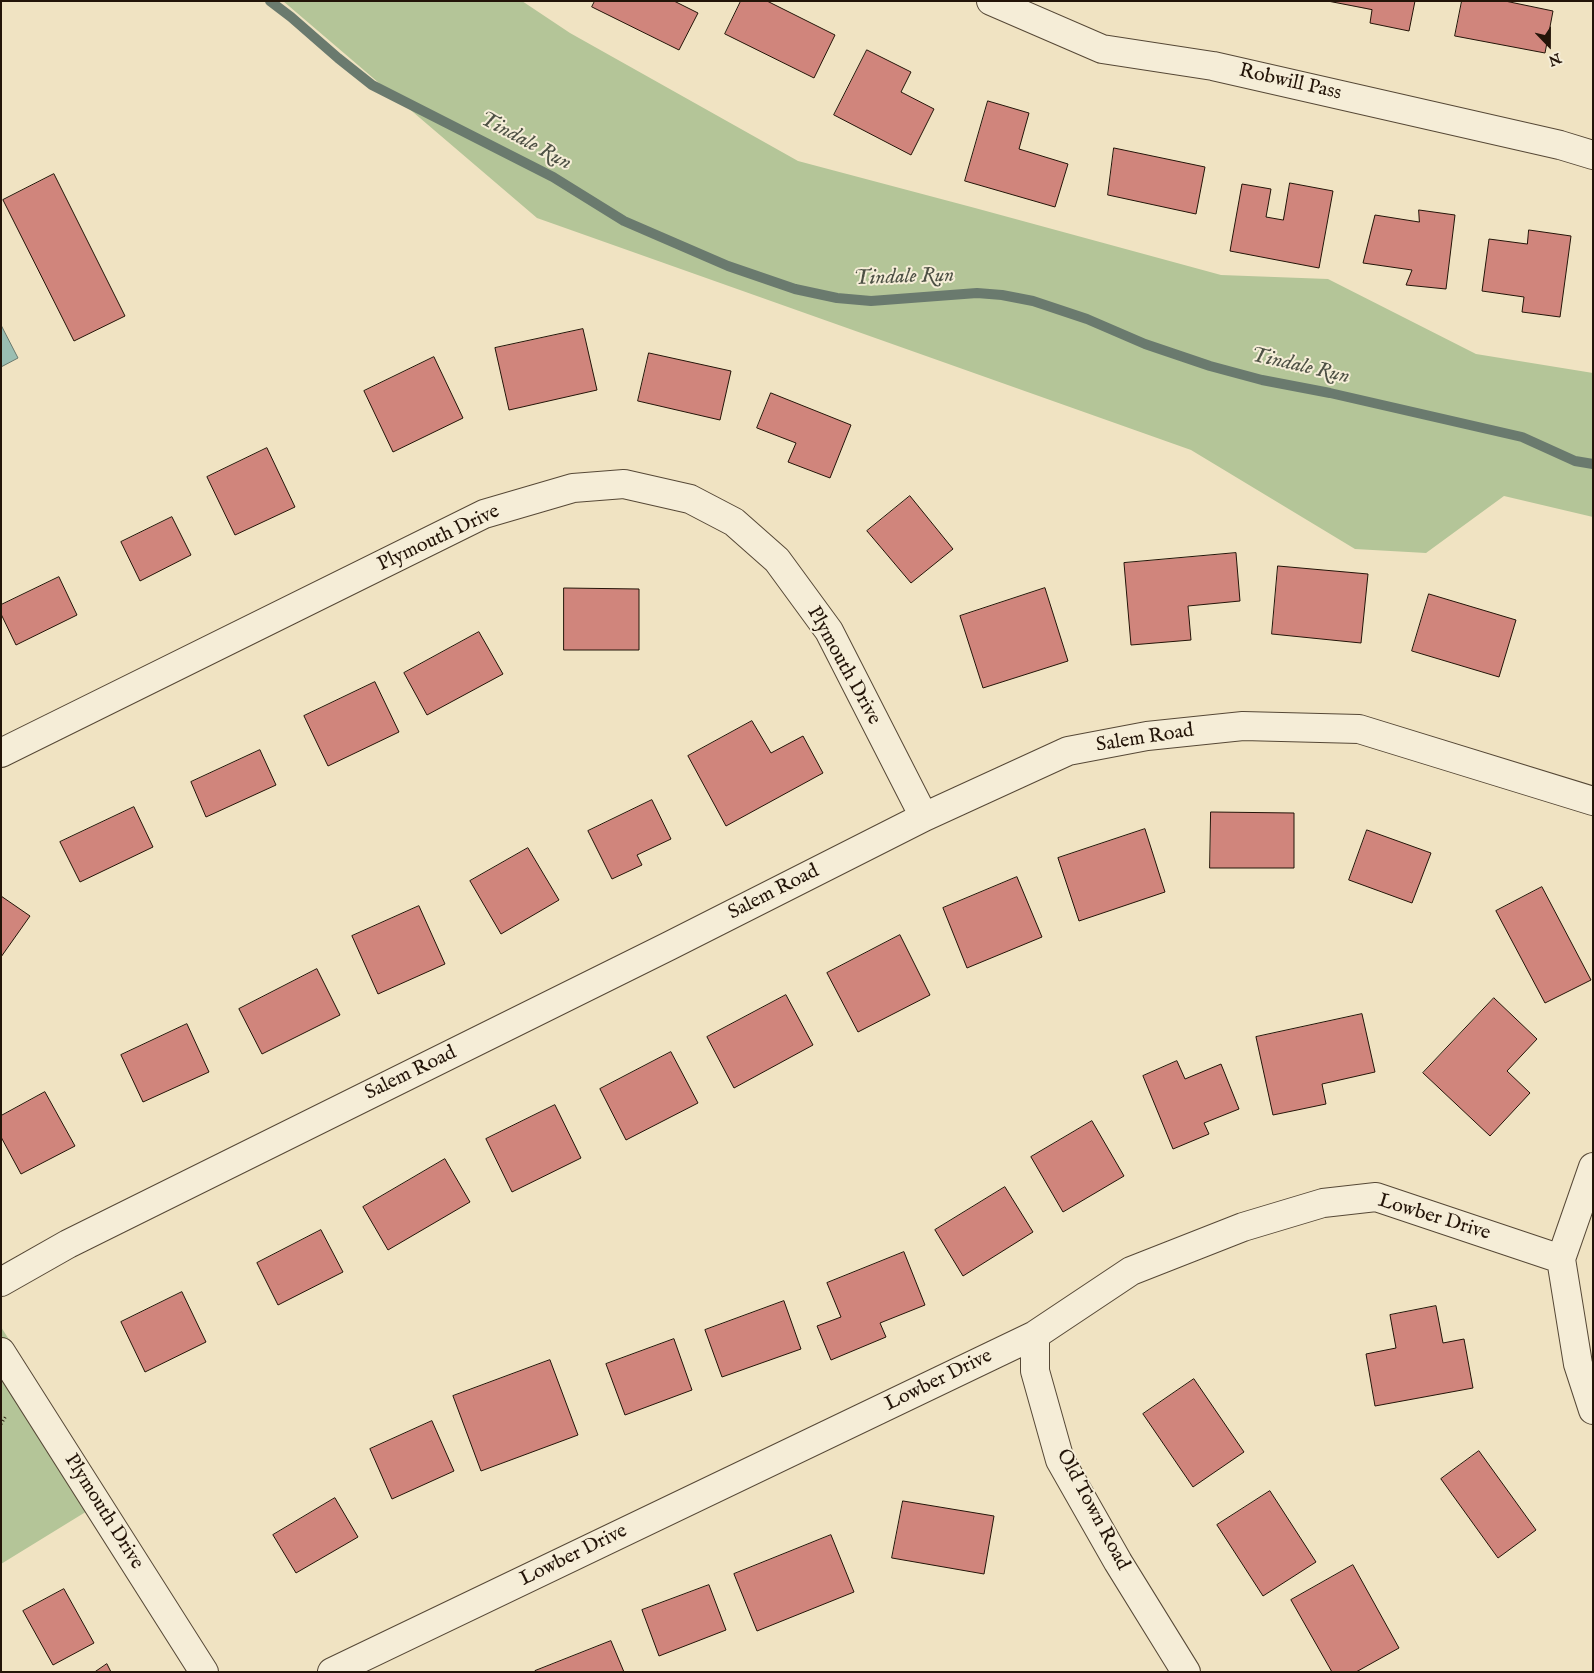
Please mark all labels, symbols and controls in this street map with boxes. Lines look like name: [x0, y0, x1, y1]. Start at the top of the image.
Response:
north arrow: [1524, 20, 1574, 70]
text: N: [1546, 48, 1564, 70]
street label: Robwill Pass: [1236, 60, 1344, 106]
water label: Tindale Run: [475, 107, 575, 177]
water label: Tindale Run: [853, 264, 955, 292]
water label: Tindale Run: [1248, 343, 1352, 391]
street label: Plymouth Drive: [374, 500, 504, 578]
street label: Plymouth Drive: [801, 603, 885, 729]
street label: Salem Road: [1094, 719, 1196, 759]
street label: Salem Road: [725, 860, 823, 926]
street label: Salem Road: [361, 1042, 461, 1106]
street label: Lowber Drive: [1375, 1190, 1493, 1246]
street label: Lowber Drive: [881, 1345, 997, 1417]
street label: Old Town Road: [1050, 1445, 1134, 1575]
street label: Plymouth Drive: [58, 1450, 148, 1574]
street label: Lowber Drive: [516, 1520, 632, 1592]

